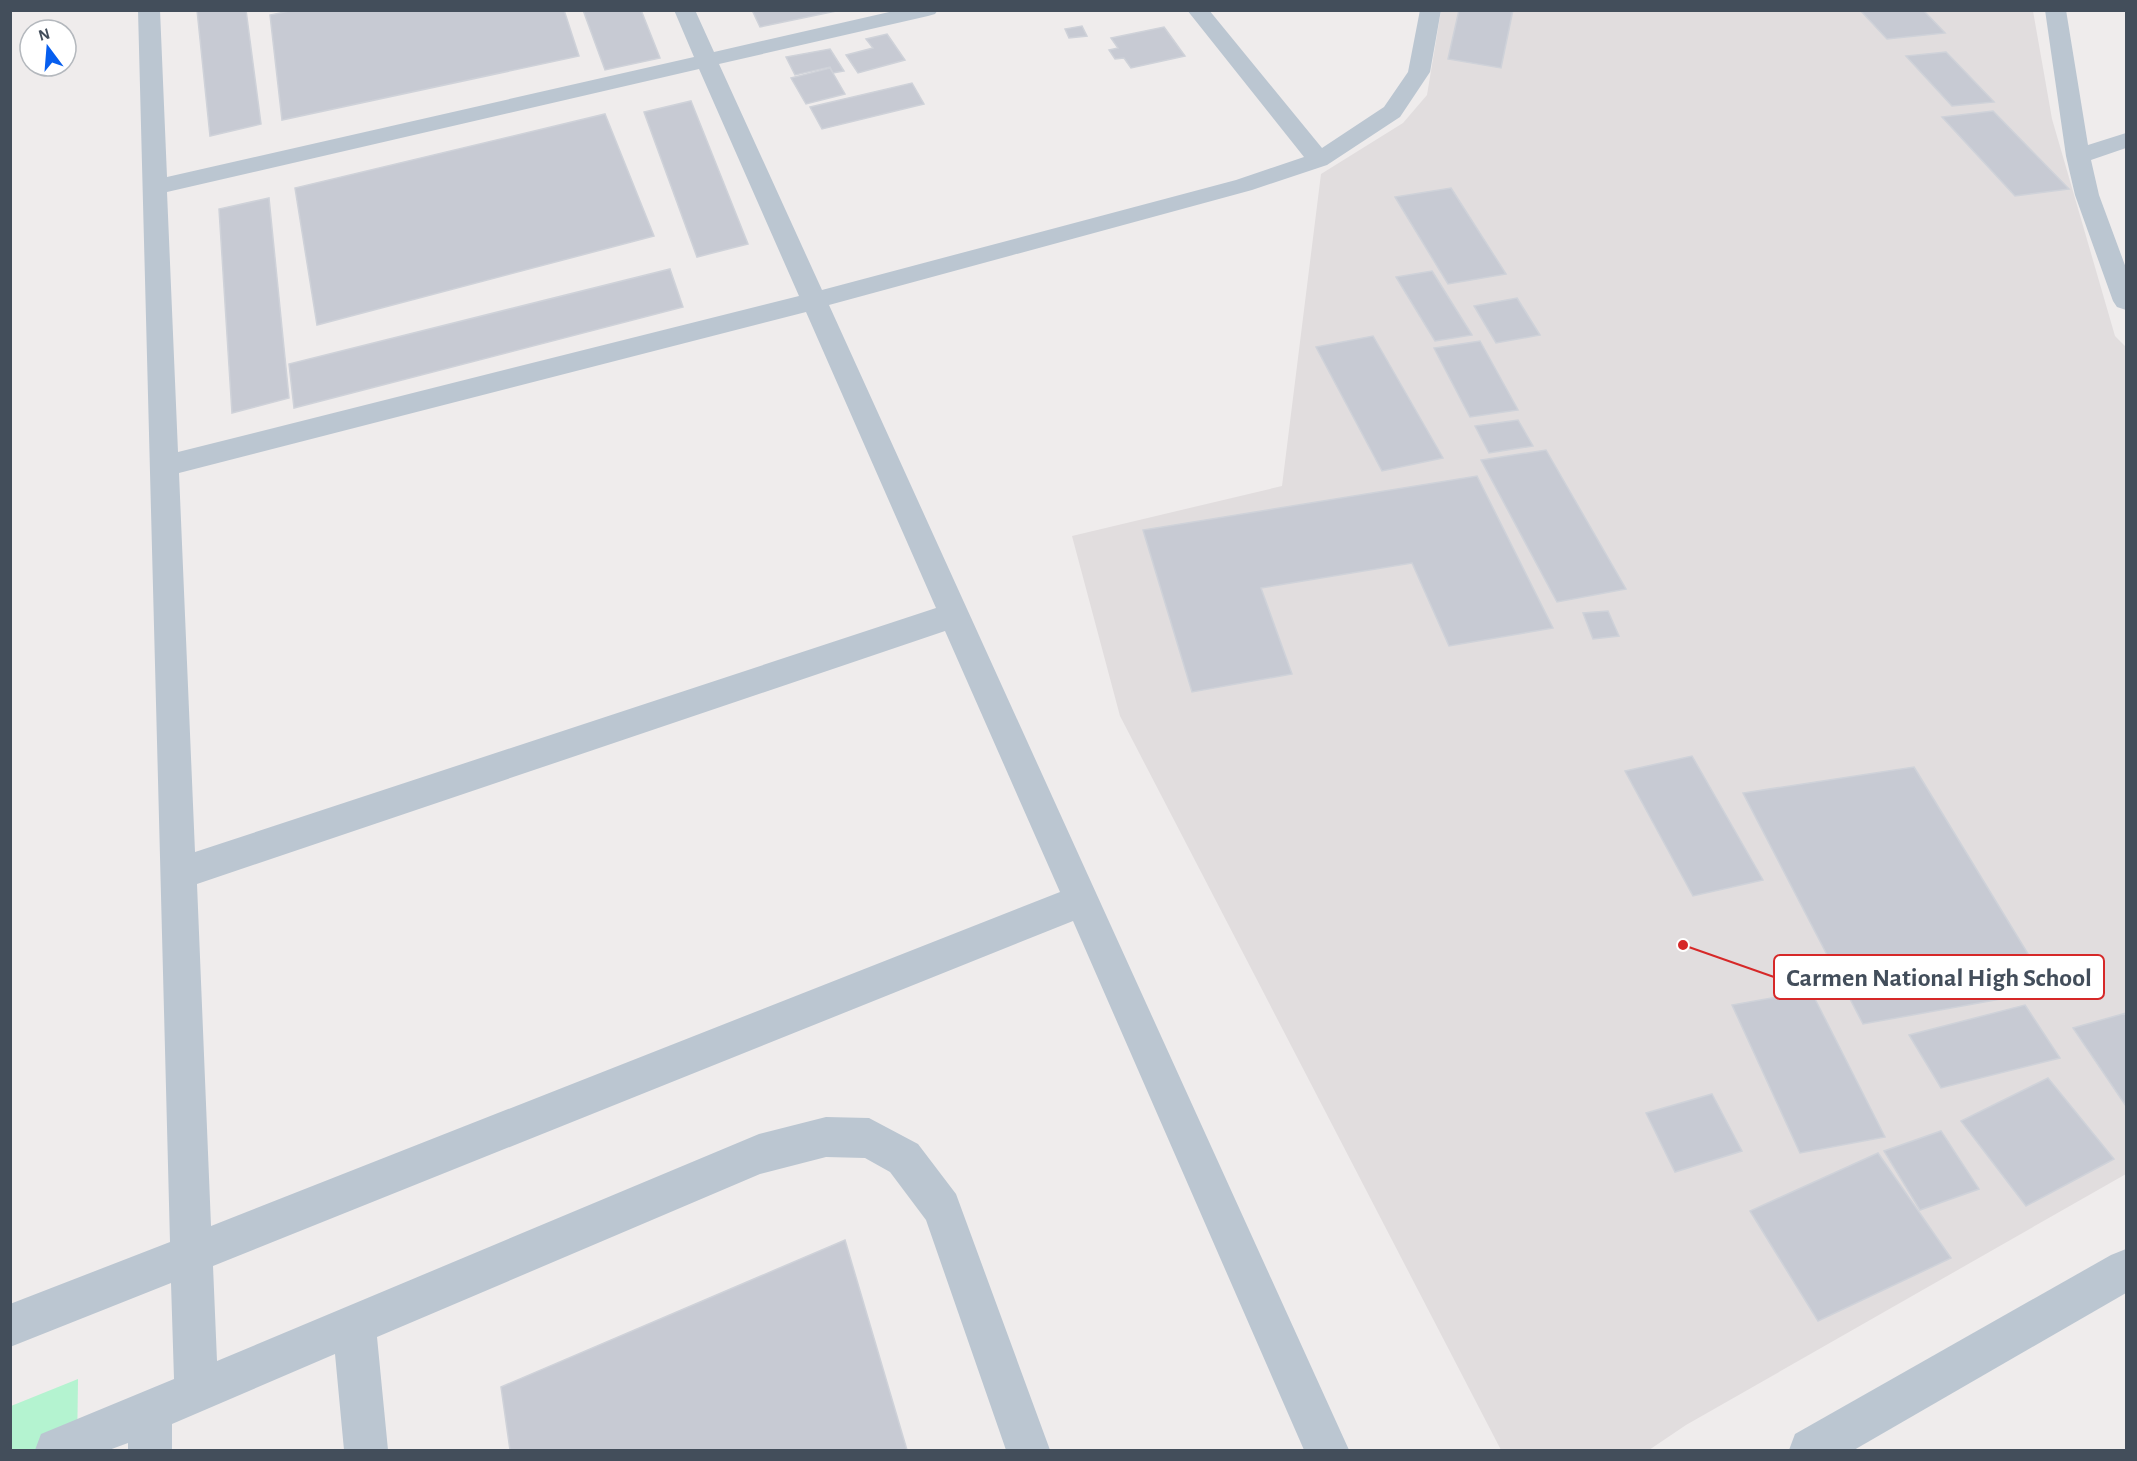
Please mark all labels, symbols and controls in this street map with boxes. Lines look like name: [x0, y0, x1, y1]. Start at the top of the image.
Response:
north arrow: [18, 18, 78, 78]
text: N: [37, 25, 52, 44]
callout: Carmen National High School: [1774, 955, 2104, 999]
text: Carmen National High School: [1786, 965, 2092, 991]

